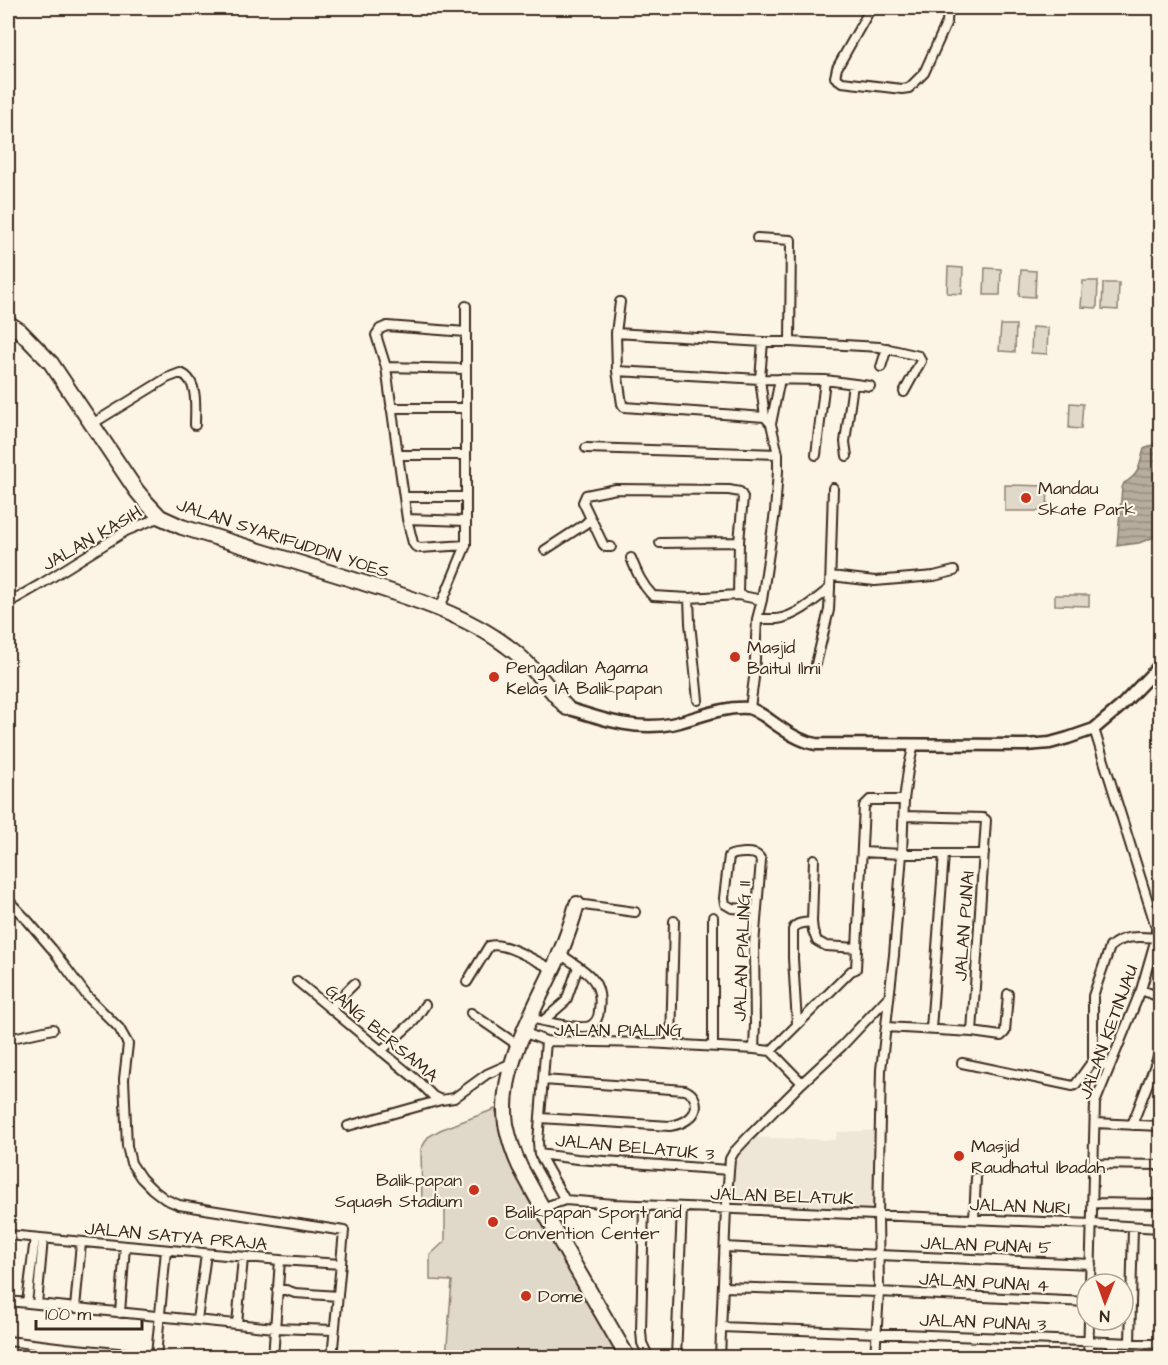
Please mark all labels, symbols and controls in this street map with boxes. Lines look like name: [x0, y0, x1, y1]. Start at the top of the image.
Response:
place label: Mandau Skate Park: [1038, 476, 1136, 522]
marker: Mandau Skate Park: [1019, 491, 1033, 505]
street label: JALAN SYARIFUDDIN YOES: [173, 492, 393, 585]
street label: JALAN KASIH: [38, 500, 147, 577]
place label: Masjid Baitul Ilmi: [747, 635, 821, 681]
marker: Masjid Baitul Ilmi: [728, 650, 742, 664]
place label: Pengadilan Agama Kelas IA Balikpapan: [506, 655, 662, 701]
marker: Pengadilan Agama Kelas IA Balikpapan: [487, 670, 501, 684]
street label: JALAN PUNAI: [948, 870, 981, 982]
street label: JALAN PIALING II: [728, 880, 757, 1022]
street label: JALAN KETINJAU: [1073, 961, 1144, 1103]
street label: GANG BERSAMA: [320, 979, 444, 1088]
street label: JALAN PIALING: [554, 1018, 683, 1043]
street label: JALAN BELATUK 3: [554, 1128, 716, 1167]
place label: Masjid Raudhatul Ibadah: [971, 1134, 1105, 1180]
marker: Masjid Raudhatul Ibadah: [952, 1149, 966, 1163]
place label: Balikpapan Squash Stadium: [335, 1168, 462, 1214]
street label: JALAN BELATUK: [710, 1182, 854, 1211]
marker: Balikpapan Squash Stadium: [467, 1183, 481, 1197]
street label: JALAN NURI: [969, 1192, 1071, 1221]
place label: Balikpapan Sport and Convention Center: [505, 1200, 682, 1246]
marker: Balikpapan Sport and Convention Center: [486, 1215, 500, 1229]
street label: JALAN SATYA PRAJA: [84, 1216, 269, 1257]
street label: JALAN PUNAI 5: [920, 1231, 1052, 1260]
street label: JALAN PUNAI 4: [918, 1267, 1050, 1298]
north arrow: [1075, 1272, 1135, 1332]
place label: Dome: [538, 1284, 584, 1309]
marker: Dome: [519, 1289, 533, 1303]
scale bar: [36, 1293, 142, 1331]
text: 100 m: [45, 1302, 91, 1327]
text: N: [1100, 1305, 1110, 1327]
street label: JALAN PUNAI 3: [919, 1308, 1047, 1337]

